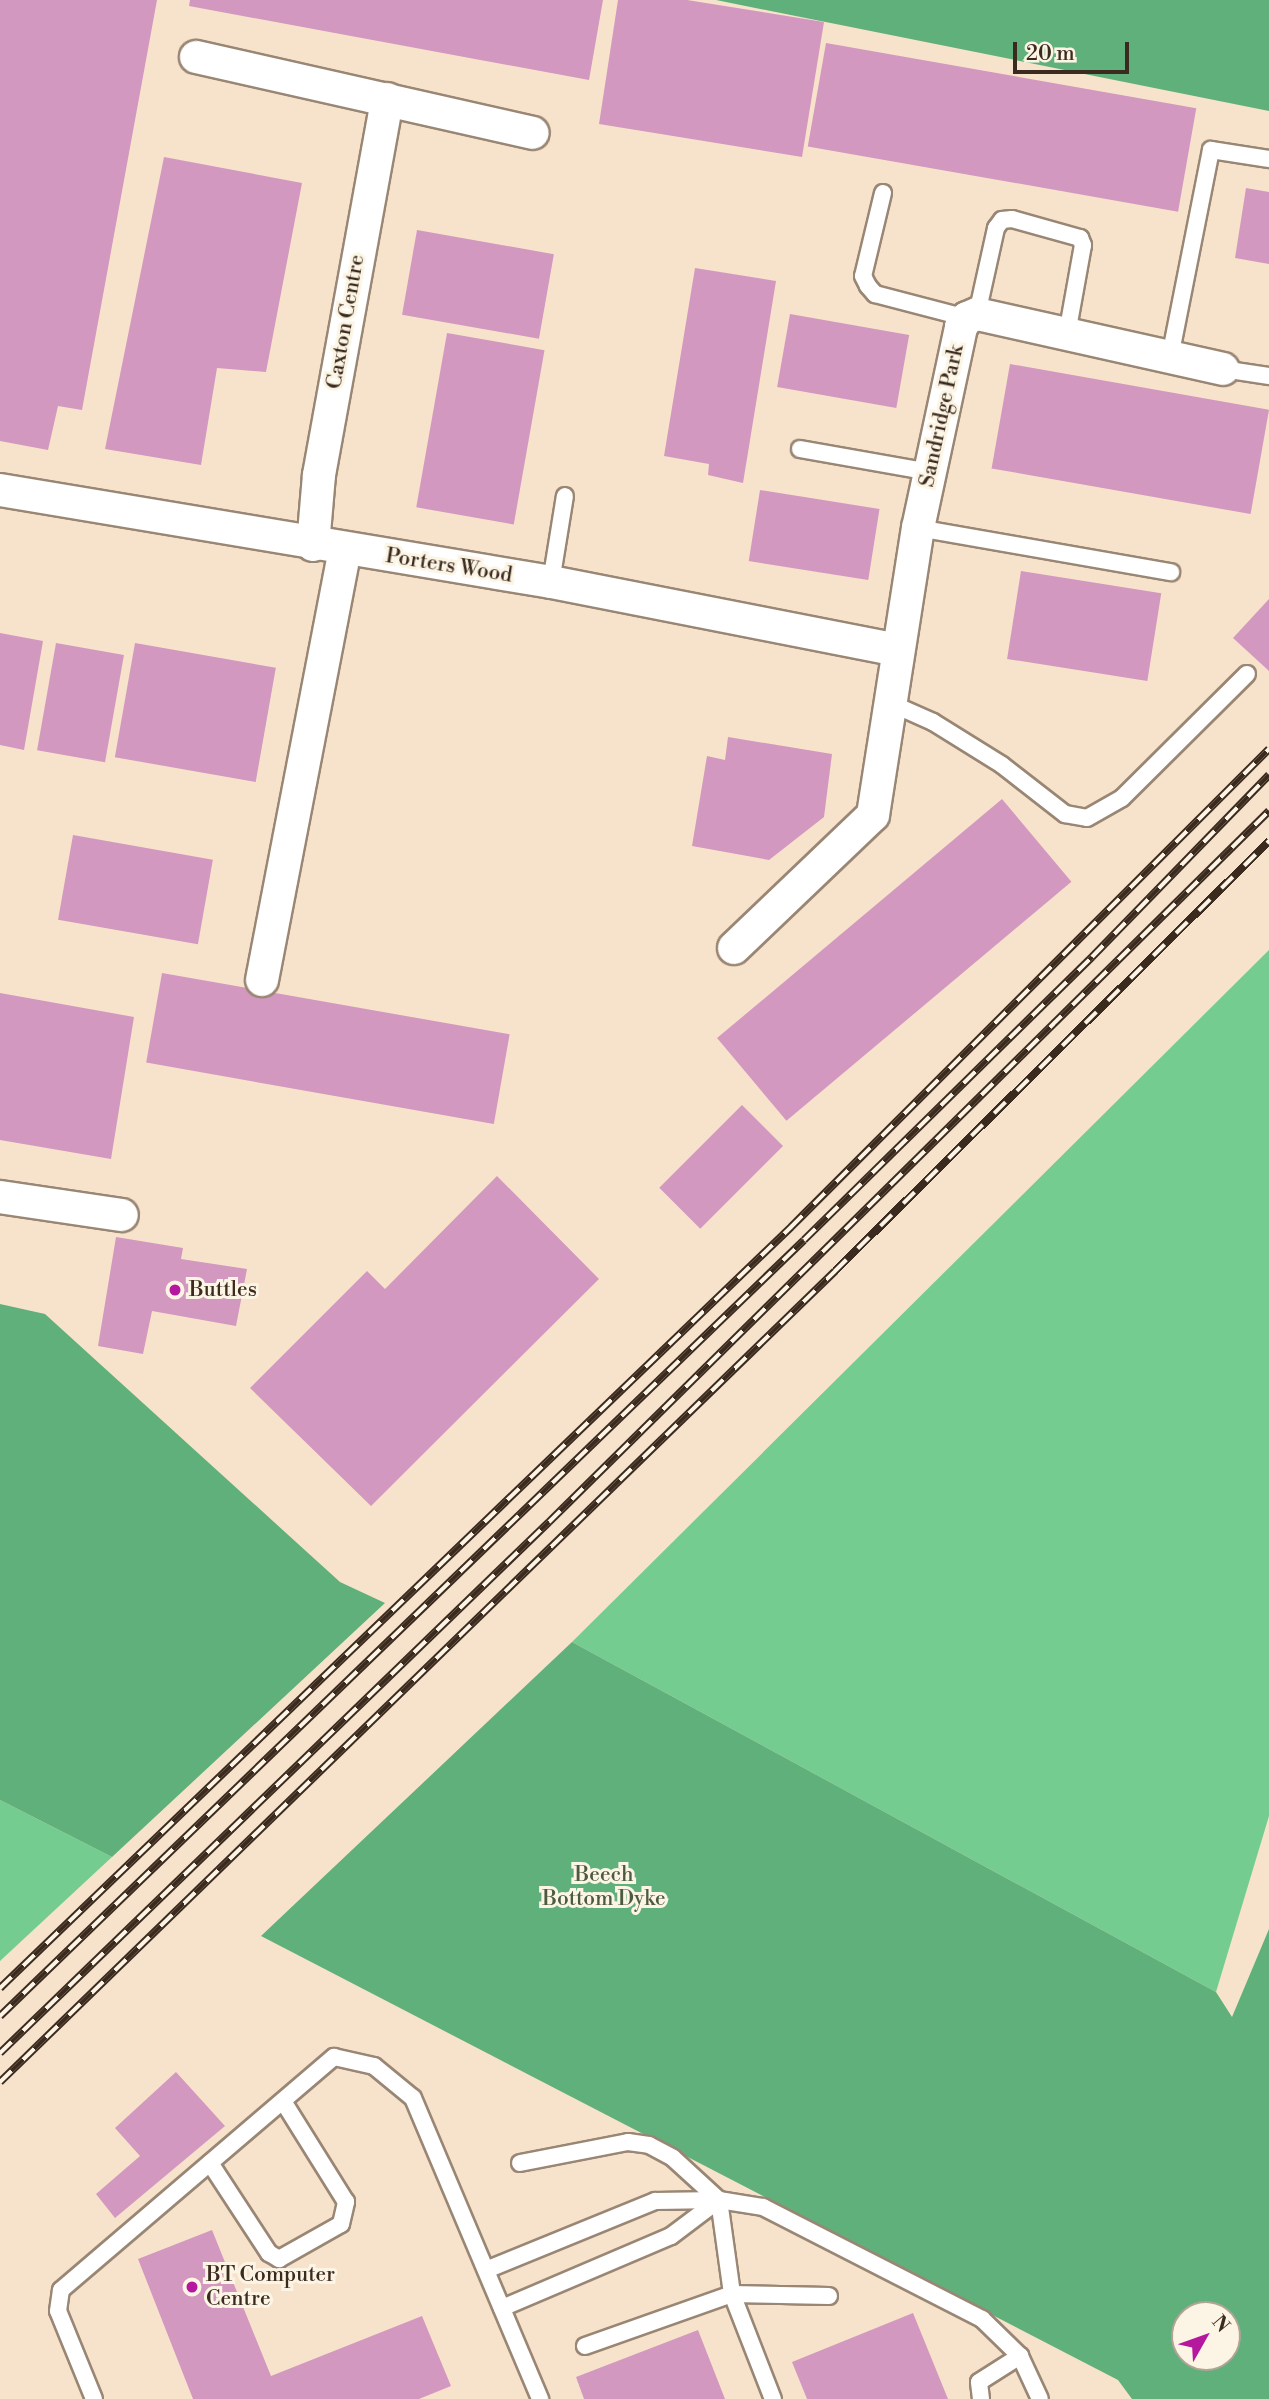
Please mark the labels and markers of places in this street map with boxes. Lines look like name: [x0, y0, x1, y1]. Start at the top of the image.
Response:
place label: Buttles: [189, 1277, 257, 1303]
marker: Buttles: [167, 1282, 183, 1298]
place label: BT Computer Centre: [206, 2262, 335, 2312]
marker: BT Computer Centre: [184, 2279, 200, 2295]

